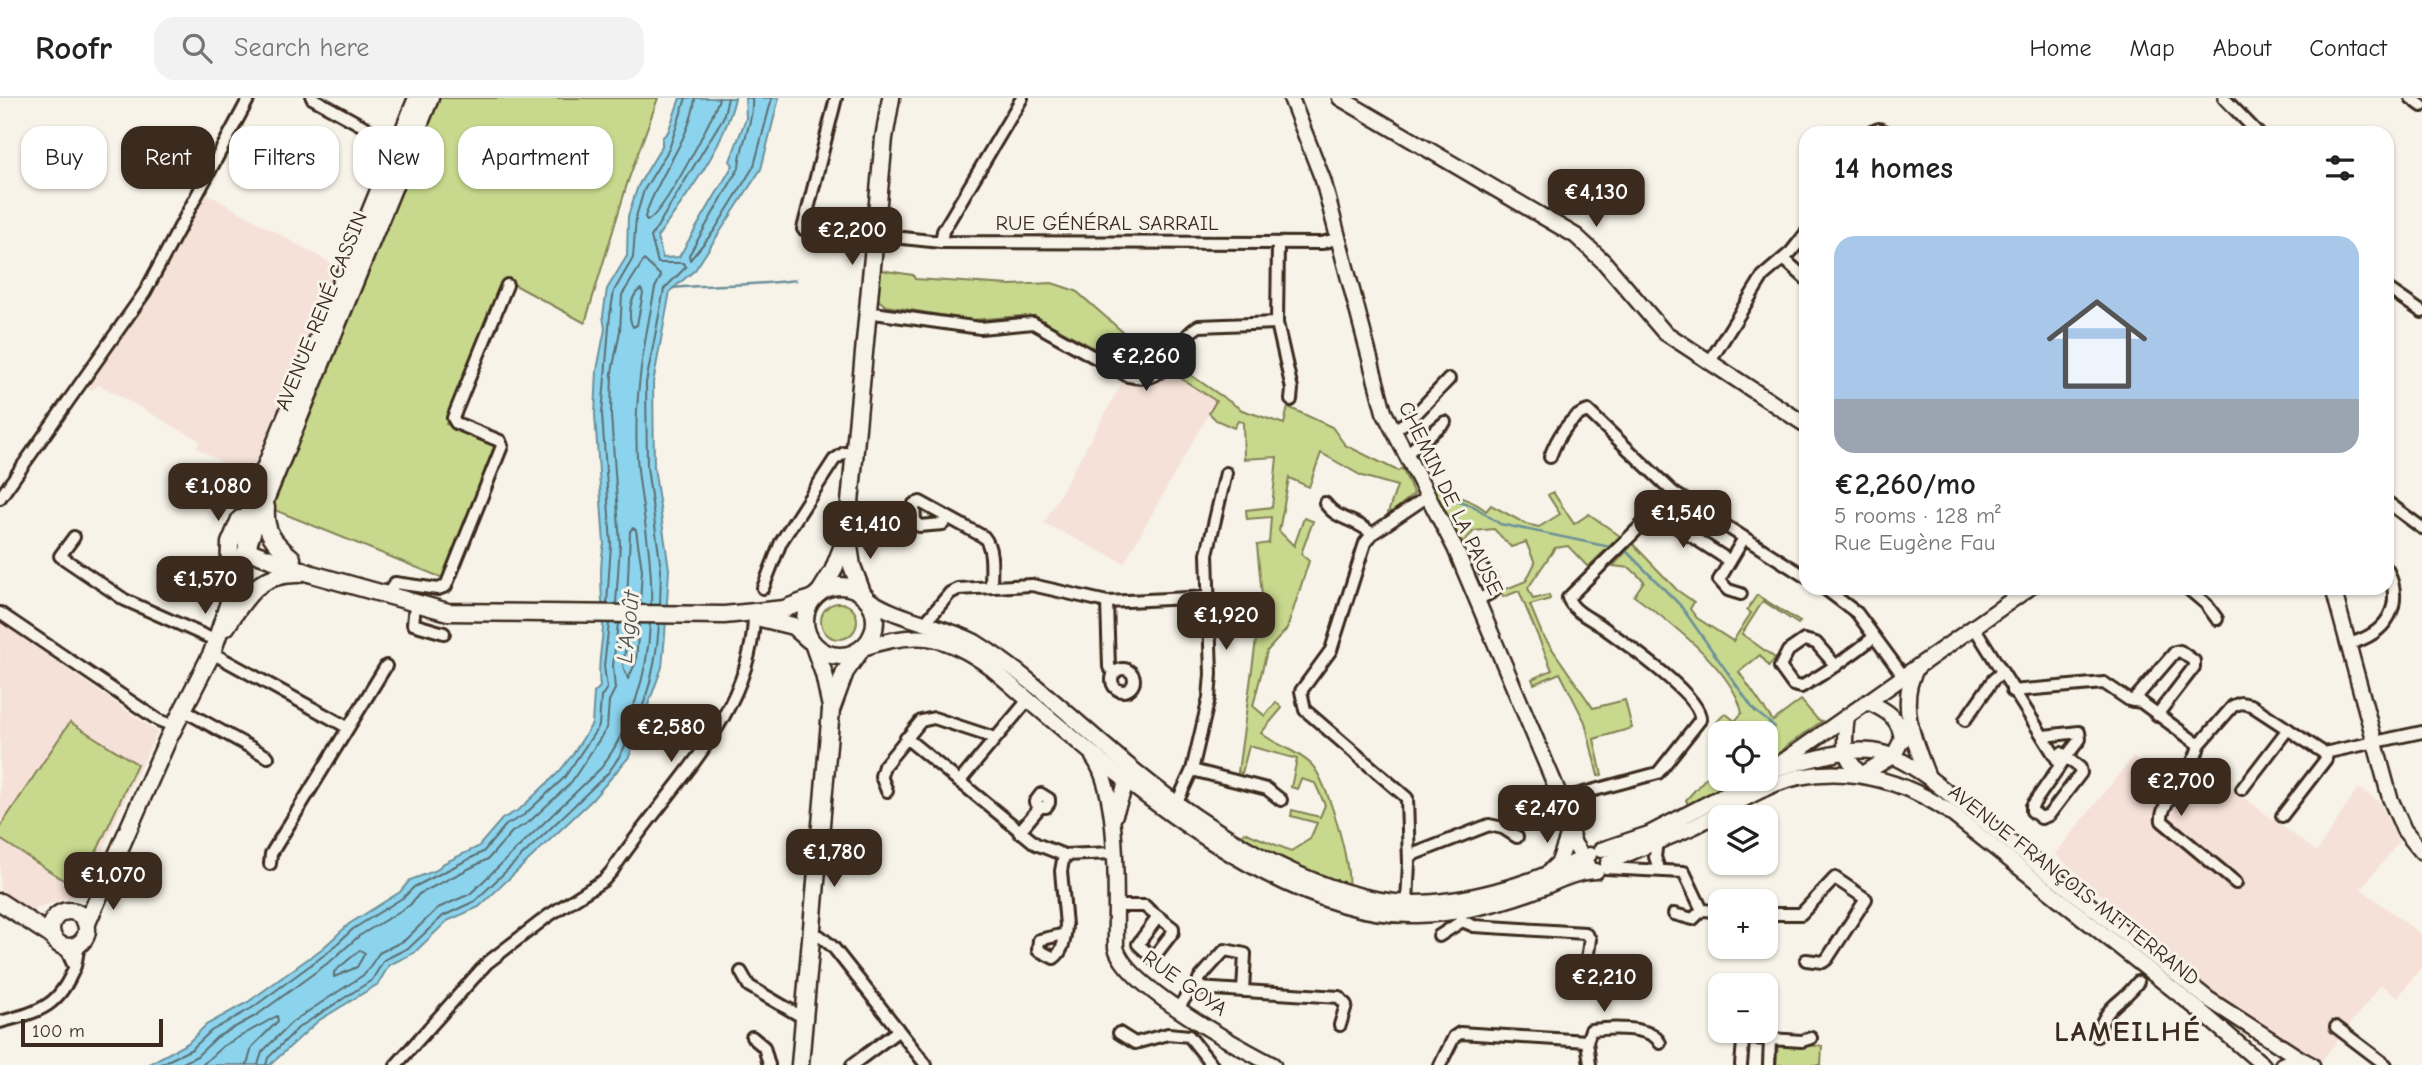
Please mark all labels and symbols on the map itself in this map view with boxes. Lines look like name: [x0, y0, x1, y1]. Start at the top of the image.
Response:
pin: €4,130: [1539, 170, 1653, 229]
street label: AVENUE RENÉ CASSIN: [270, 208, 372, 414]
pin: €2,200: [795, 208, 909, 267]
street label: RUE GÉNÉRAL SARRAIL: [996, 211, 1219, 235]
pin: €2,260: [1089, 334, 1203, 393]
street label: CHEMIN DE LA PAUSE: [1394, 398, 1508, 598]
pin: €1,080: [161, 464, 275, 523]
pin: €1,540: [1626, 490, 1740, 550]
pin: €1,410: [813, 502, 927, 561]
pin: €1,570: [148, 556, 262, 616]
water label: L'Agoût: [611, 588, 645, 664]
pin: €1,920: [1169, 592, 1283, 652]
pin: €2,580: [614, 704, 728, 764]
pin: €2,700: [2124, 758, 2238, 818]
street label: AVENUE FRANÇOIS MITTERRAND: [1944, 780, 2204, 990]
pin: €2,470: [1490, 786, 1604, 845]
pin: €1,780: [777, 830, 891, 889]
pin: €1,070: [56, 852, 170, 912]
street label: RUE GOYA: [1138, 945, 1232, 1021]
pin: €2,210: [1547, 954, 1661, 1014]
district label: LAMEILHÉ: [2054, 1015, 2202, 1048]
scale bar: [21, 1016, 163, 1048]

